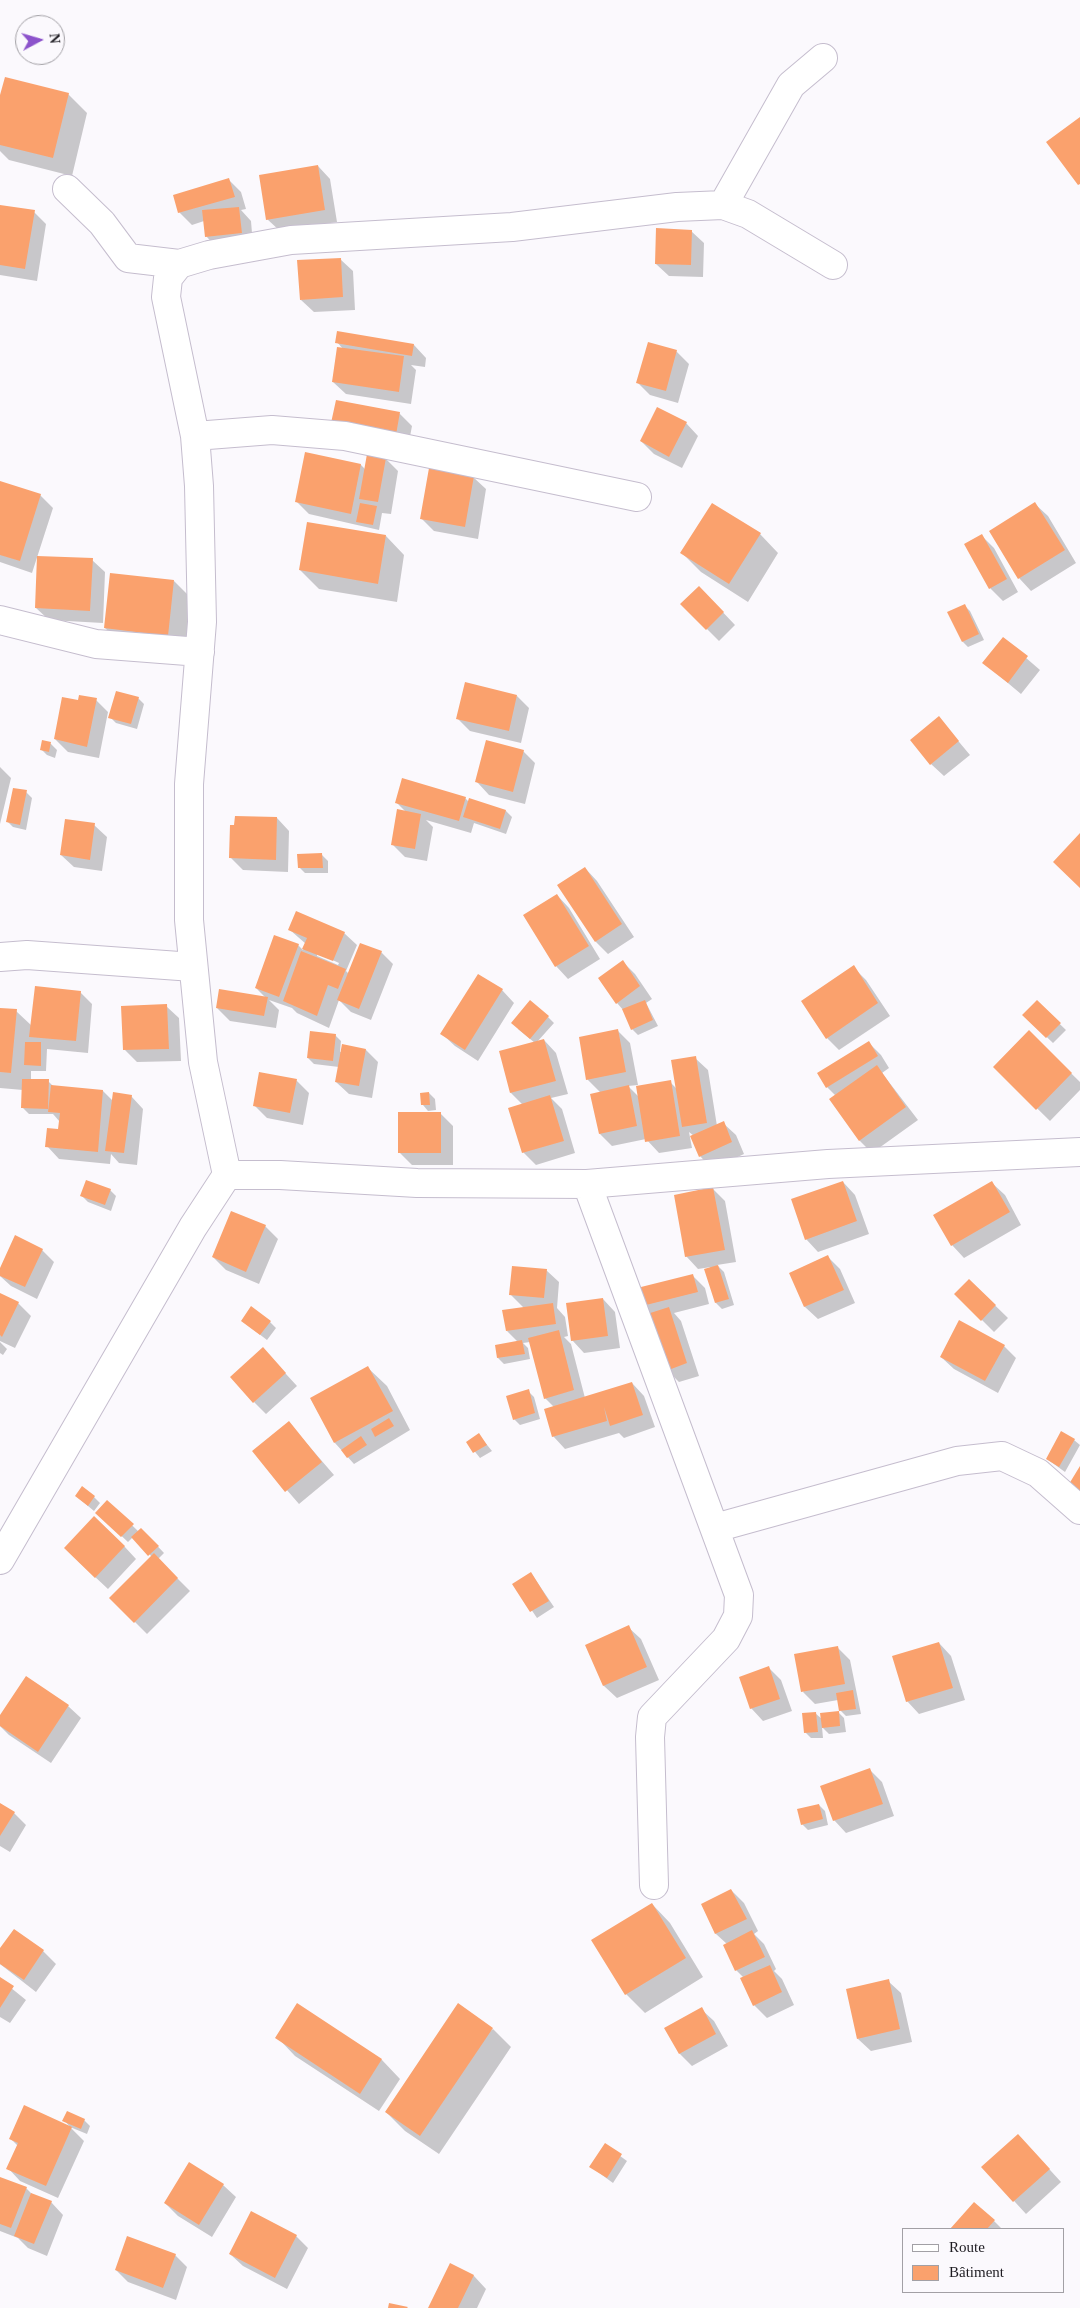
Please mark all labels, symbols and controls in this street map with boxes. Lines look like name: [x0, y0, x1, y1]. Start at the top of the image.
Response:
north arrow: [15, 15, 65, 65]
text: N: [46, 33, 62, 44]
legend: [902, 2228, 1065, 2293]
text: Route: [949, 2239, 985, 2255]
text: Bâtiment: [949, 2264, 1004, 2280]

